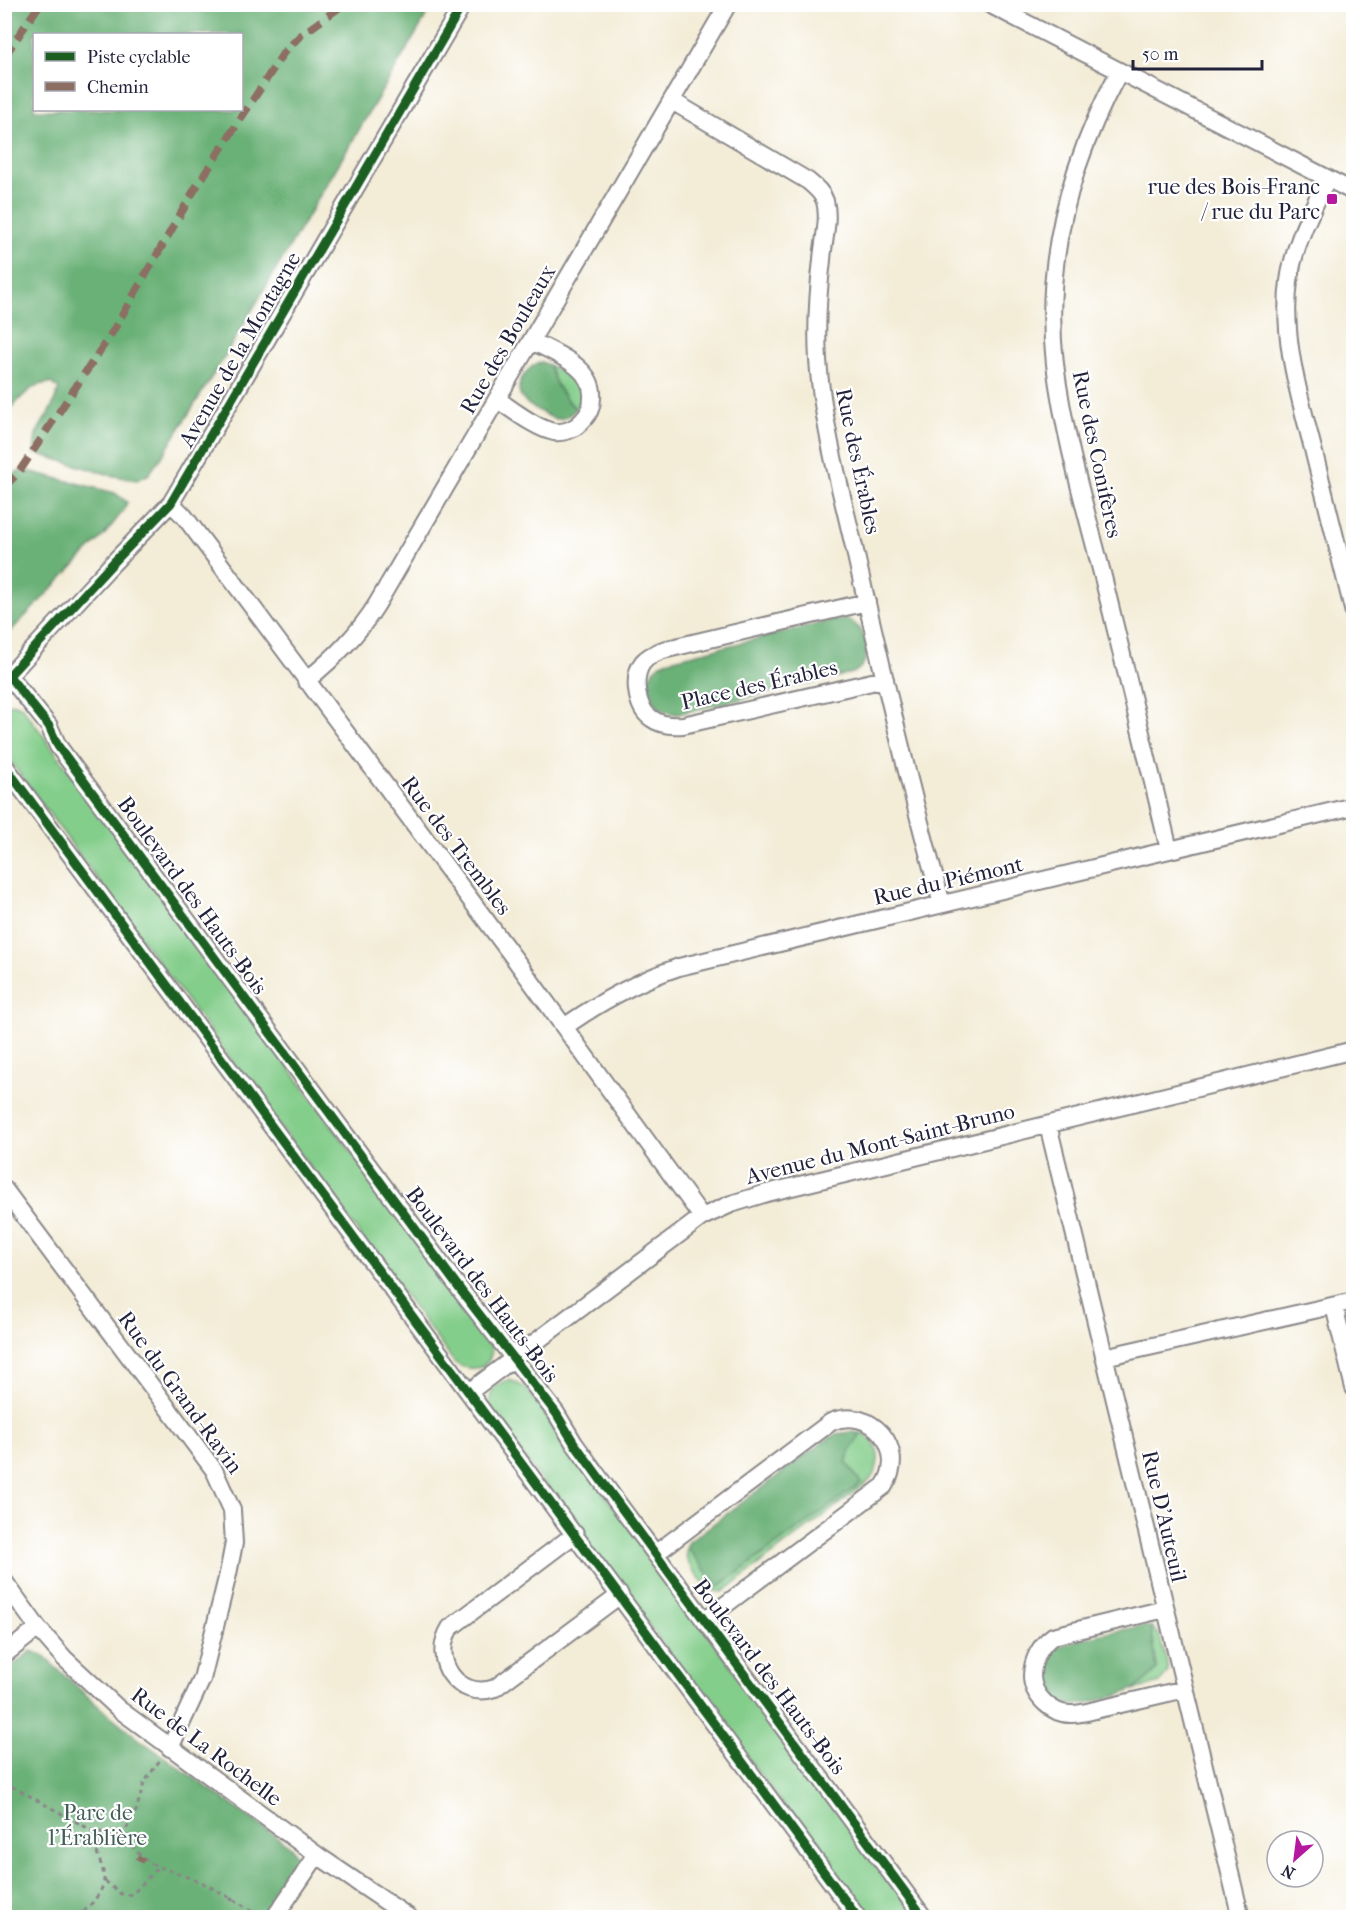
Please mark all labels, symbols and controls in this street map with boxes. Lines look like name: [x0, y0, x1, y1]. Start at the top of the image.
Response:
legend: [33, 33, 243, 111]
scale bar: [1133, 33, 1262, 71]
text: 50 m: [1142, 44, 1179, 65]
text: Piste cyclable: [87, 47, 190, 68]
text: Chemin: [87, 77, 149, 98]
place label: rue des Bois-Franc / rue du Parc: [1148, 174, 1320, 225]
marker: rue des Bois-Franc / rue du Parc: [1325, 192, 1339, 206]
street label: Avenue de la Montagne: [173, 247, 306, 453]
street label: Rue des Bouleaux: [455, 260, 561, 419]
street label: Rue des Conifères: [1067, 368, 1127, 540]
street label: Rue des Érables: [830, 386, 887, 537]
street label: Place des Érables: [678, 653, 840, 716]
street label: Rue des Trembles: [396, 771, 517, 920]
street label: Boulevard des Hauts-Bois: [112, 792, 273, 1000]
street label: Rue du Piémont: [871, 851, 1026, 911]
street label: Avenue du Mont-Saint-Bruno: [742, 1098, 1017, 1190]
street label: Boulevard des Hauts-Bois: [400, 1182, 564, 1388]
street label: Rue du Grand-Ravin: [113, 1306, 248, 1479]
street label: Rue D'Auteuil: [1136, 1448, 1192, 1585]
street label: Boulevard des Hauts-Bois: [687, 1574, 851, 1780]
street label: Rue de La Rochelle: [126, 1682, 287, 1812]
park label: Parc de l'Érablière: [48, 1800, 147, 1851]
north arrow: [1265, 1829, 1325, 1889]
text: N: [1278, 1860, 1298, 1883]

